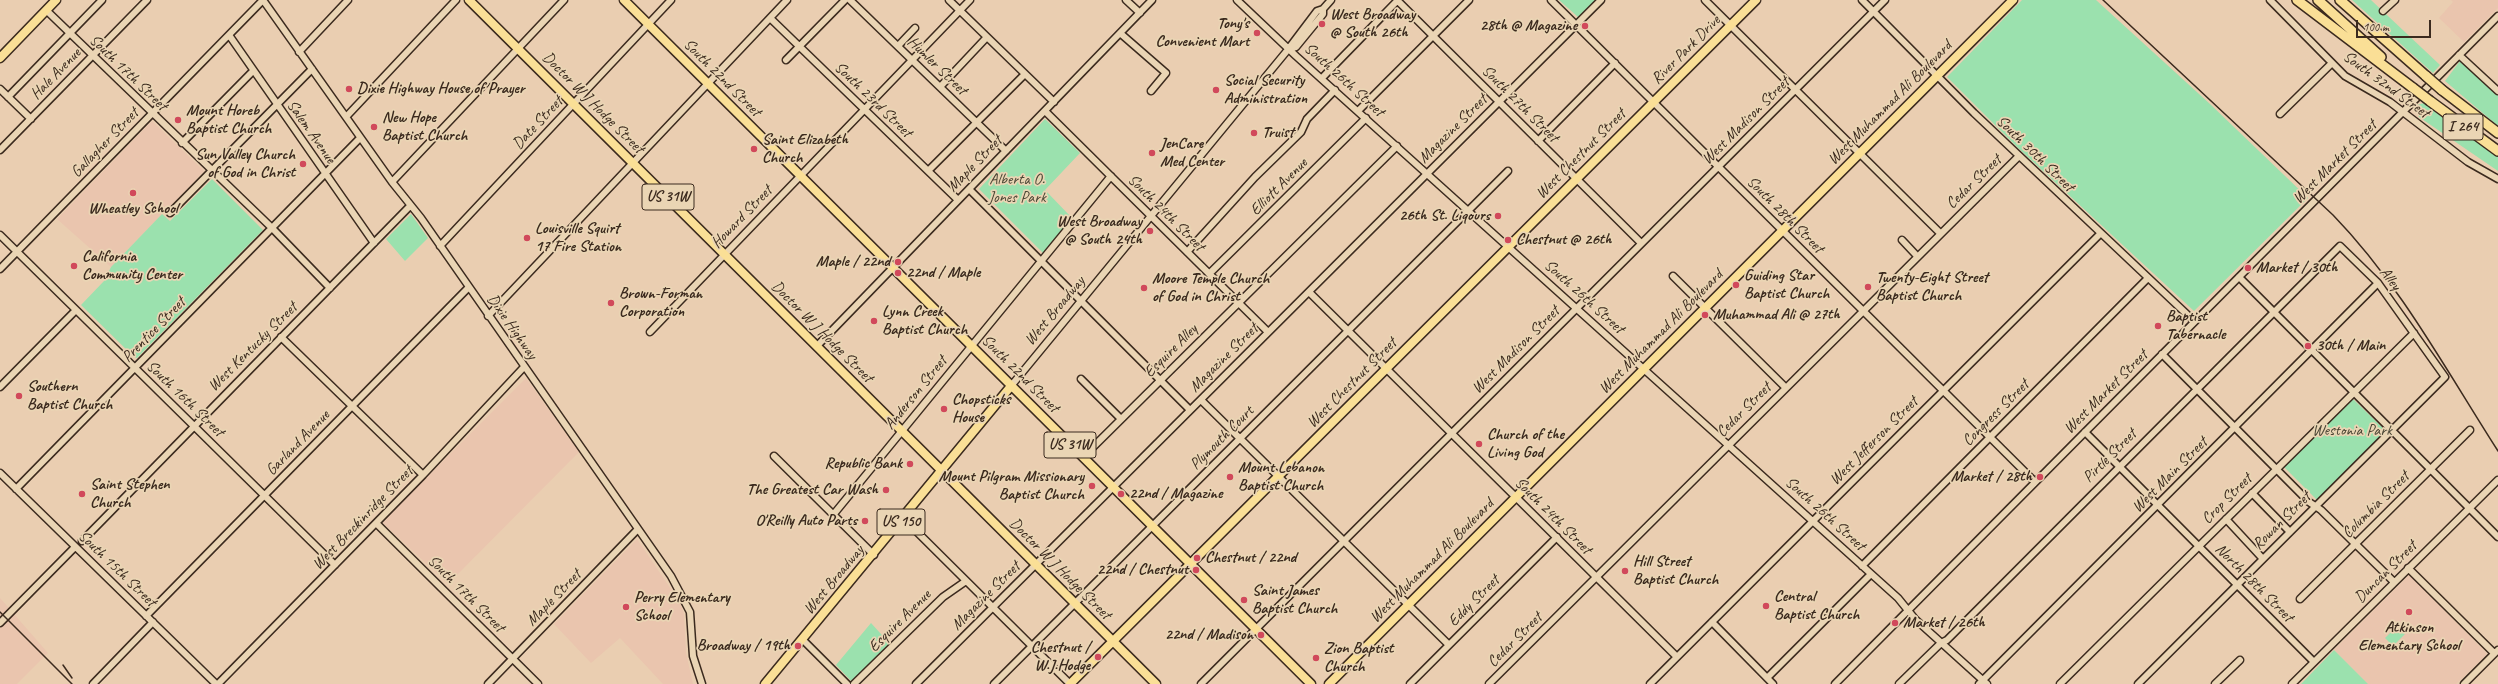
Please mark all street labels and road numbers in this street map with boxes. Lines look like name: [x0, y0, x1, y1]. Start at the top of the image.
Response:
street label: River Park Drive: [1647, 11, 1725, 89]
street label: South 17th Street: [85, 31, 171, 115]
street label: Humler Street: [903, 33, 971, 99]
street label: South 22nd Street: [679, 35, 765, 121]
street label: West Muhammad Ali Boulevard: [1824, 37, 1956, 169]
street label: South 26th Street: [1300, 39, 1388, 121]
street label: Hale Avenue: [27, 44, 85, 104]
street label: South 32nd Street: [2339, 47, 2433, 123]
street label: Doctor W J Hodge Street: [538, 48, 648, 158]
street label: South 23rd Street: [830, 58, 916, 142]
street label: South 27th Street: [1477, 61, 1563, 147]
street label: West Madison Street: [1698, 73, 1794, 169]
street label: Magazine Street: [1414, 90, 1492, 168]
street label: Date Street: [509, 93, 567, 153]
street label: Salem Avenue: [282, 97, 340, 167]
street label: Gallagher Street: [67, 104, 143, 182]
street label: West Chestnut Street: [1532, 105, 1630, 203]
street label: South 30th Street: [1992, 112, 2078, 196]
road number: I 264: [2443, 114, 2483, 140]
street label: West Market Street: [2289, 116, 2381, 208]
street label: Maple Street: [943, 132, 1007, 196]
street label: Cedar Street: [1942, 151, 2006, 213]
street label: Elliott Avenue: [1246, 154, 1312, 220]
street label: South 24th Street: [1123, 170, 1209, 256]
street label: South 28th Street: [1742, 172, 1828, 258]
street label: Howard Street: [707, 182, 777, 252]
road number: US 31W: [642, 184, 694, 210]
street label: South 26th Street: [1540, 256, 1628, 338]
street label: Alley: [2375, 264, 2405, 294]
street label: West Muhammad Ali Boulevard: [1595, 266, 1727, 398]
street label: West Broadway: [1021, 273, 1089, 349]
street label: Doctor W J Hodge Street: [767, 277, 877, 387]
street label: Dixie Highway: [483, 291, 541, 363]
street label: Prentice Street: [118, 293, 190, 367]
street label: West Kentucky Street: [204, 298, 302, 396]
street label: West Madison Street: [1468, 302, 1564, 398]
street label: Magazine Street: [1185, 319, 1263, 397]
street label: Esquire Alley: [1140, 320, 1202, 382]
street label: South 22nd Street: [977, 331, 1063, 417]
street label: West Chestnut Street: [1303, 334, 1401, 432]
street label: West Market Street: [2060, 346, 2152, 438]
street label: Anderson Street: [880, 352, 952, 434]
street label: South 16th Street: [142, 357, 228, 441]
street label: Congress Street: [1959, 376, 2033, 450]
street label: Cedar Street: [1712, 378, 1776, 442]
street label: West Jefferson Street: [1826, 393, 1922, 489]
street label: Plymouth Court: [1186, 402, 1258, 474]
street label: Garland Avenue: [262, 406, 334, 480]
street label: Pirtle Street: [2079, 425, 2141, 487]
road number: US 31W: [1044, 432, 1096, 458]
street label: West Main Street: [2128, 433, 2212, 517]
street label: West Breckinridge Street: [308, 462, 418, 574]
street label: Columbia Street: [2338, 467, 2414, 543]
street label: Crop Street: [2198, 470, 2256, 528]
street label: South 24th Street: [1510, 473, 1596, 559]
street label: South 26th Street: [1781, 473, 1869, 555]
street label: Rowan Street: [2249, 488, 2315, 554]
street label: West Muhammad Ali Boulevard: [1366, 495, 1498, 627]
road number: US 150: [877, 509, 925, 535]
street label: Doctor W J Hodge Street: [1005, 514, 1115, 624]
street label: South 15th Street: [74, 527, 160, 611]
street label: Duncan Street: [2351, 537, 2421, 607]
street label: North 28th Street: [2211, 540, 2297, 626]
street label: West Broadway: [800, 542, 868, 618]
street label: South 17th Street: [423, 551, 509, 637]
street label: Magazine Street: [947, 557, 1025, 635]
street label: Maple Street: [522, 566, 586, 630]
street label: Eddy Street: [1444, 571, 1504, 631]
street label: Esquire Avenue: [865, 586, 935, 656]
street label: Cedar Street: [1483, 608, 1547, 672]

